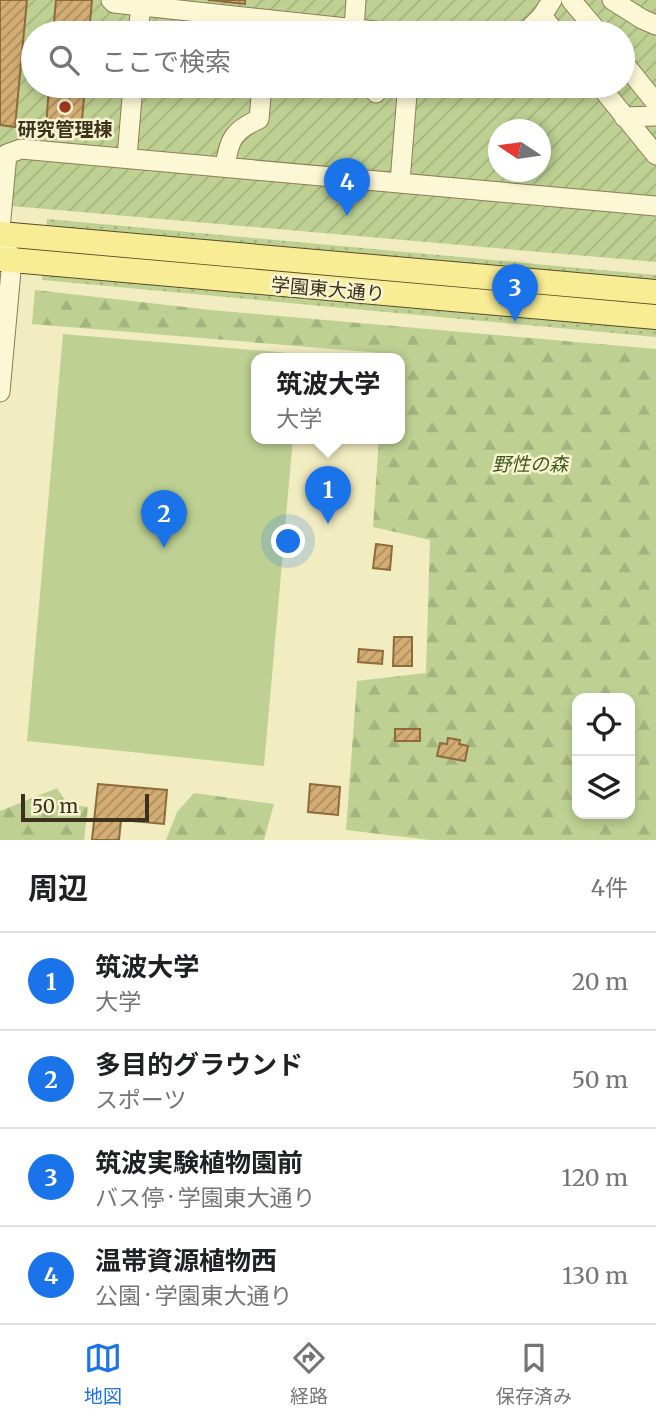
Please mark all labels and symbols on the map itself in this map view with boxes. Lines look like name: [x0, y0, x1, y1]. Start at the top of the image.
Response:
marker: 研究管理棟: [57, 99, 73, 115]
place label: 研究管理棟: [17, 117, 113, 141]
north arrow: [488, 119, 551, 182]
pin: 4: [324, 158, 370, 216]
pin: 3: [492, 264, 538, 322]
street label: 学園東大通り: [270, 272, 386, 306]
park label: 野性の森: [492, 452, 570, 476]
pin: 1: [305, 466, 351, 524]
pin: 2: [141, 490, 187, 548]
your location: [271, 524, 305, 558]
scale bar: [21, 791, 149, 823]

